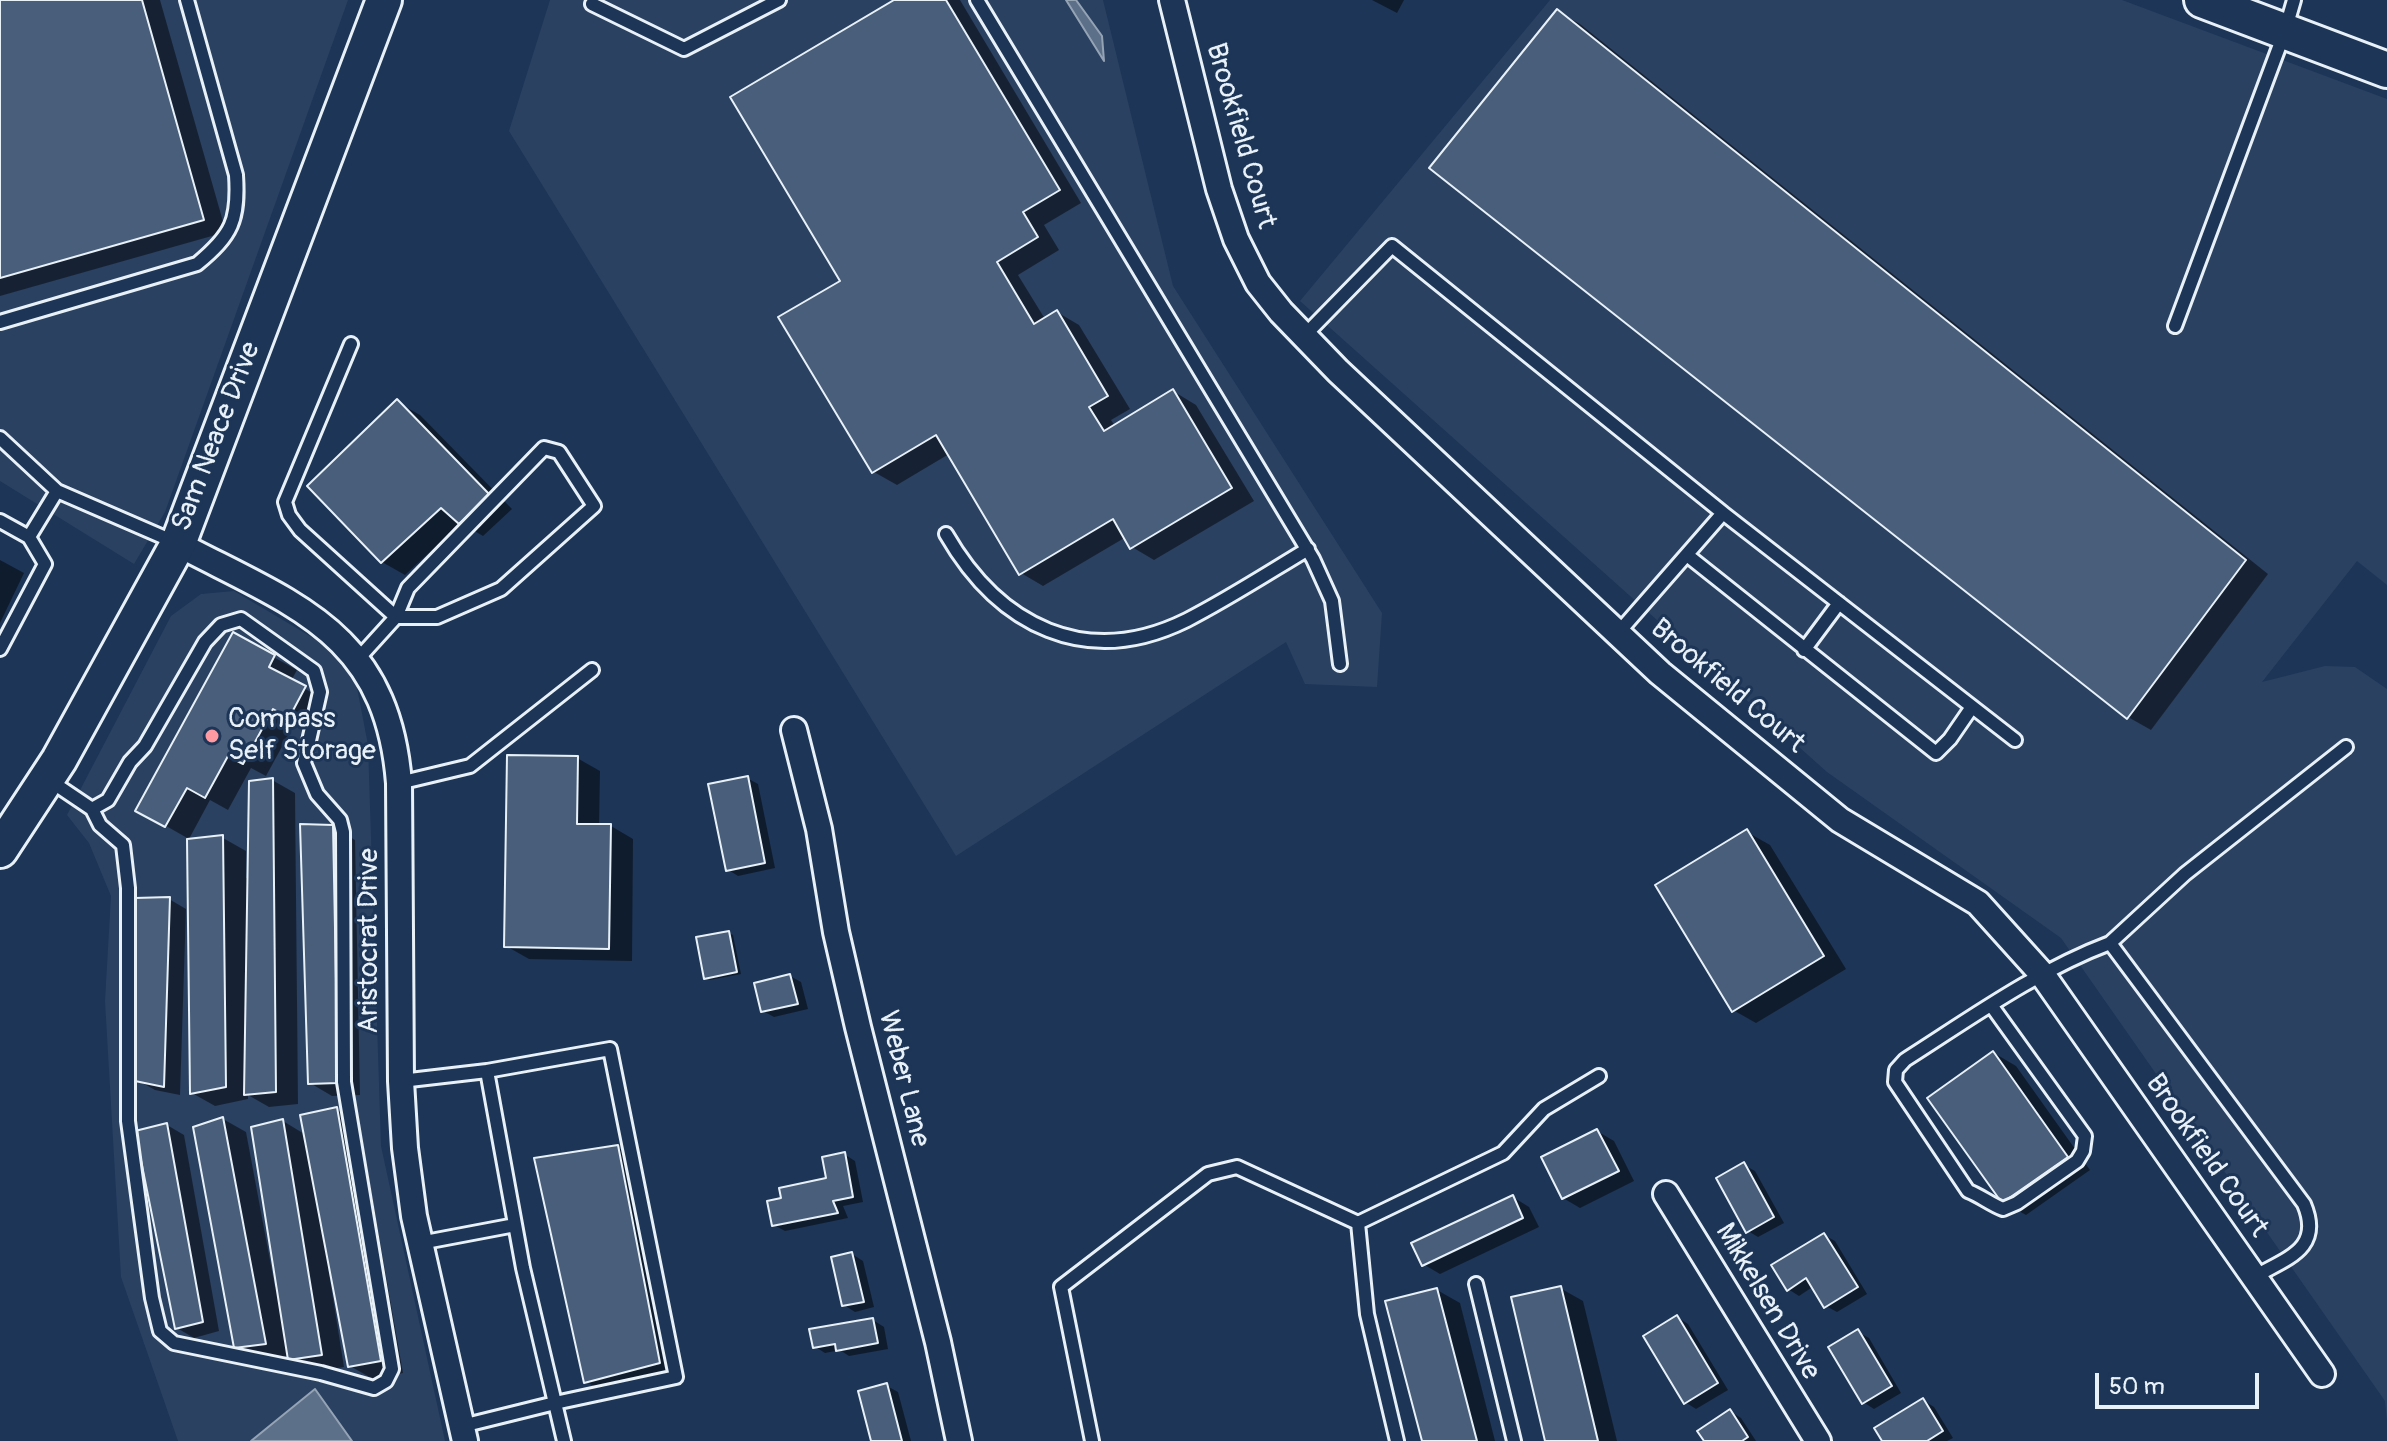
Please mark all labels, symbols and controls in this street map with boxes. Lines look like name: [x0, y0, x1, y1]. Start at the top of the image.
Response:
street label: Brookfield Court: [1197, 39, 1283, 233]
street label: Sam Neace Drive: [165, 338, 269, 536]
street label: Brookfield Court: [1643, 613, 1811, 761]
place label: Compass Self Storage: [228, 703, 376, 769]
marker: Compass Self Storage: [203, 727, 221, 745]
street label: Aristocrat Drive: [353, 848, 387, 1034]
street label: Weber Lane: [870, 1008, 936, 1150]
street label: Brookfield Court: [2137, 1068, 2275, 1244]
street label: Mikkelsen Drive: [1707, 1218, 1827, 1386]
scale bar: [2099, 1357, 2263, 1407]
text: 50 m: [2109, 1372, 2165, 1401]

